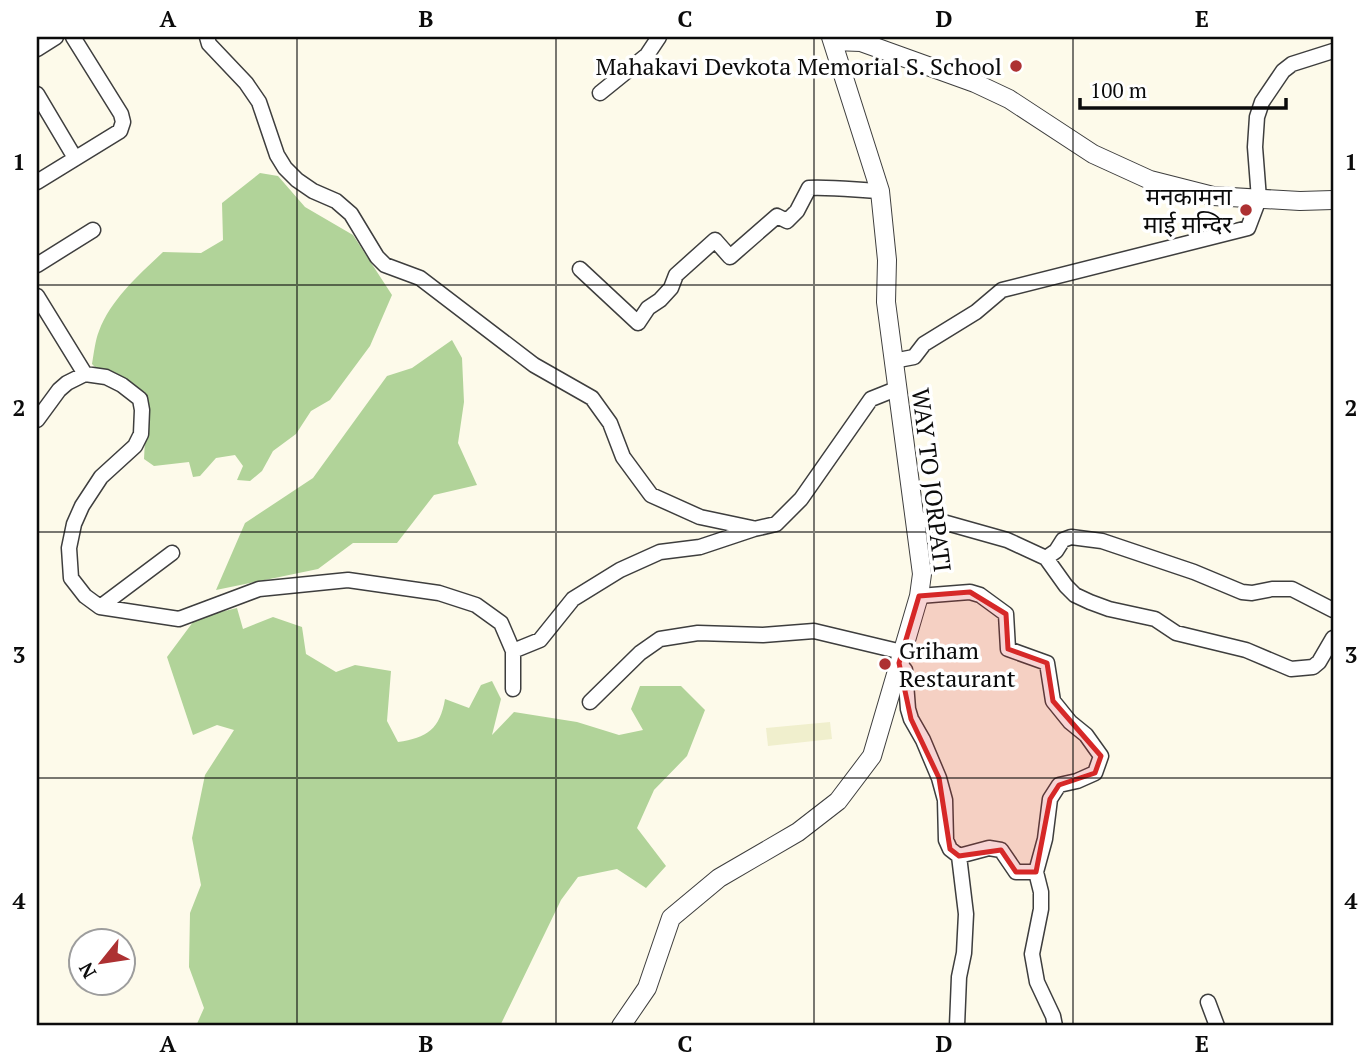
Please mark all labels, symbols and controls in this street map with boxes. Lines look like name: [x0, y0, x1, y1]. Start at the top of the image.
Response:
text: A: [160, 3, 177, 34]
text: B: [419, 3, 434, 34]
text: C: [678, 3, 693, 34]
text: D: [936, 3, 953, 34]
text: E: [1195, 3, 1209, 34]
place label: Mahakavi Devkota Memorial S. School: [596, 50, 1002, 82]
marker: Mahakavi Devkota Memorial S. School: [1008, 58, 1024, 74]
scale bar: [1080, 66, 1286, 110]
text: 100 m: [1090, 76, 1147, 104]
text: 1: [13, 146, 26, 177]
text: 1: [1345, 146, 1358, 177]
place label: मनकामना माई मन्दिर: [1143, 180, 1233, 240]
marker: मनकामना माई मन्दिर: [1238, 202, 1254, 218]
street label: WAY TO JORPATI: [905, 386, 959, 574]
text: 2: [13, 392, 26, 423]
text: 2: [1345, 392, 1358, 423]
place label: Griham Restaurant: [899, 634, 1016, 694]
text: 3: [13, 639, 26, 670]
text: 3: [1345, 639, 1358, 670]
marker: Griham Restaurant: [877, 656, 893, 672]
text: 4: [13, 885, 26, 916]
text: 4: [1345, 885, 1358, 916]
north arrow: [66, 926, 136, 996]
text: N: [72, 958, 101, 983]
text: A: [160, 1028, 177, 1059]
text: B: [419, 1028, 434, 1059]
text: C: [678, 1028, 693, 1059]
text: D: [936, 1028, 953, 1059]
text: E: [1195, 1028, 1209, 1059]

